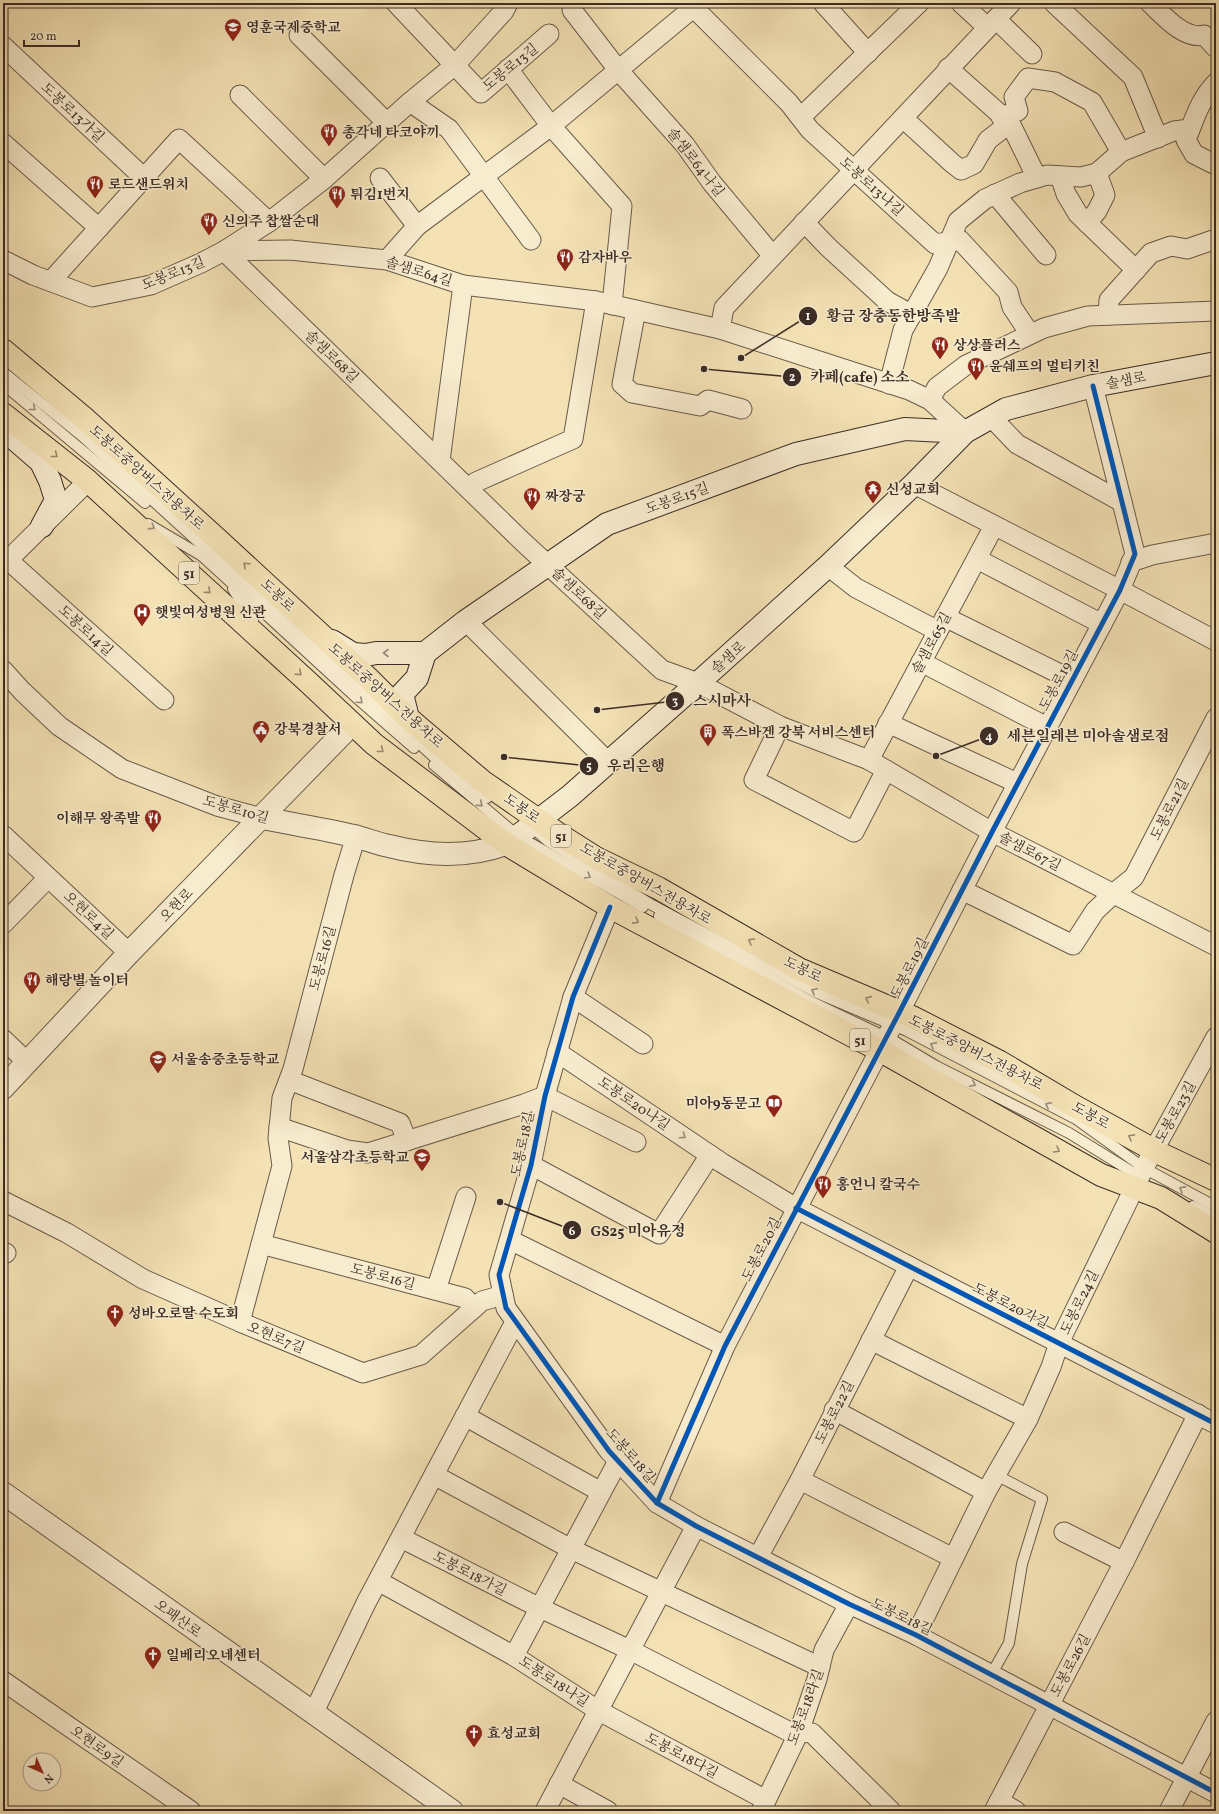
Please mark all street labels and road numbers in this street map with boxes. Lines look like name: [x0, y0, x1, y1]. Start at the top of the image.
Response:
street label: 도봉로13길: [479, 40, 543, 97]
street label: 도봉로13가길: [36, 79, 108, 147]
street label: 솔샘로64나길: [662, 125, 728, 201]
street label: 도봉로13나길: [835, 153, 907, 221]
street label: 도봉로13길: [139, 253, 208, 296]
street label: 솔샘로64길: [383, 253, 454, 292]
street label: 솔샘로68길: [300, 327, 362, 388]
street label: 솔샘로: [1105, 368, 1148, 395]
street label: 도봉로중앙버스전용차로: [84, 421, 208, 535]
street label: 도봉로15길: [643, 479, 712, 520]
road number: 51: [179, 562, 199, 584]
street label: 솔샘로68길: [547, 564, 609, 624]
street label: 도봉로: [256, 575, 299, 617]
street label: 도봉로14길: [53, 601, 117, 661]
street label: 솔샘로65길: [908, 609, 957, 678]
street label: 솔샘로: [708, 637, 751, 679]
street label: 도봉로중앙버스전용차로: [323, 639, 447, 753]
street label: 도봉로19길: [1035, 647, 1083, 715]
street label: 도봉로21길: [1147, 775, 1194, 844]
street label: 도봉로: [499, 790, 544, 829]
street label: 도봉로10길: [200, 792, 271, 829]
road number: 51: [551, 825, 571, 847]
street label: 솔샘로67길: [995, 828, 1064, 876]
street label: 도봉로중앙버스전용차로: [576, 839, 715, 930]
street label: 오현로: [156, 885, 198, 927]
street label: 오현로4길: [59, 888, 117, 944]
street label: 도봉로16길: [306, 924, 341, 993]
street label: 도봉로19길: [887, 935, 934, 1003]
street label: 도봉로: [780, 953, 825, 988]
street label: 도봉로중앙버스전용차로: [905, 1011, 1046, 1096]
road number: 51: [850, 1029, 870, 1051]
street label: 도봉로20나길: [593, 1073, 673, 1135]
street label: 도봉로23길: [1151, 1078, 1201, 1147]
street label: 도봉로: [1068, 1098, 1113, 1135]
street label: 도봉로18길: [507, 1110, 540, 1179]
street label: 도봉로20길: [738, 1214, 787, 1285]
street label: 도봉로16길: [348, 1260, 417, 1295]
street label: 도봉로24길: [1057, 1267, 1104, 1338]
street label: 도봉로20가길: [969, 1279, 1052, 1334]
street label: 오현로7길: [244, 1318, 307, 1359]
street label: 도봉로22길: [811, 1378, 859, 1448]
street label: 도봉로18길: [601, 1425, 659, 1487]
street label: 도봉로18가길: [429, 1548, 509, 1601]
street label: 도봉로18길: [867, 1594, 935, 1640]
street label: 오패산로: [150, 1596, 205, 1643]
street label: 도봉로26길: [1047, 1631, 1096, 1700]
street label: 도봉로18나길: [514, 1652, 592, 1712]
street label: 도봉로18라길: [784, 1667, 829, 1748]
street label: 오현로9길: [66, 1722, 127, 1773]
street label: 도봉로18다길: [641, 1729, 721, 1784]

